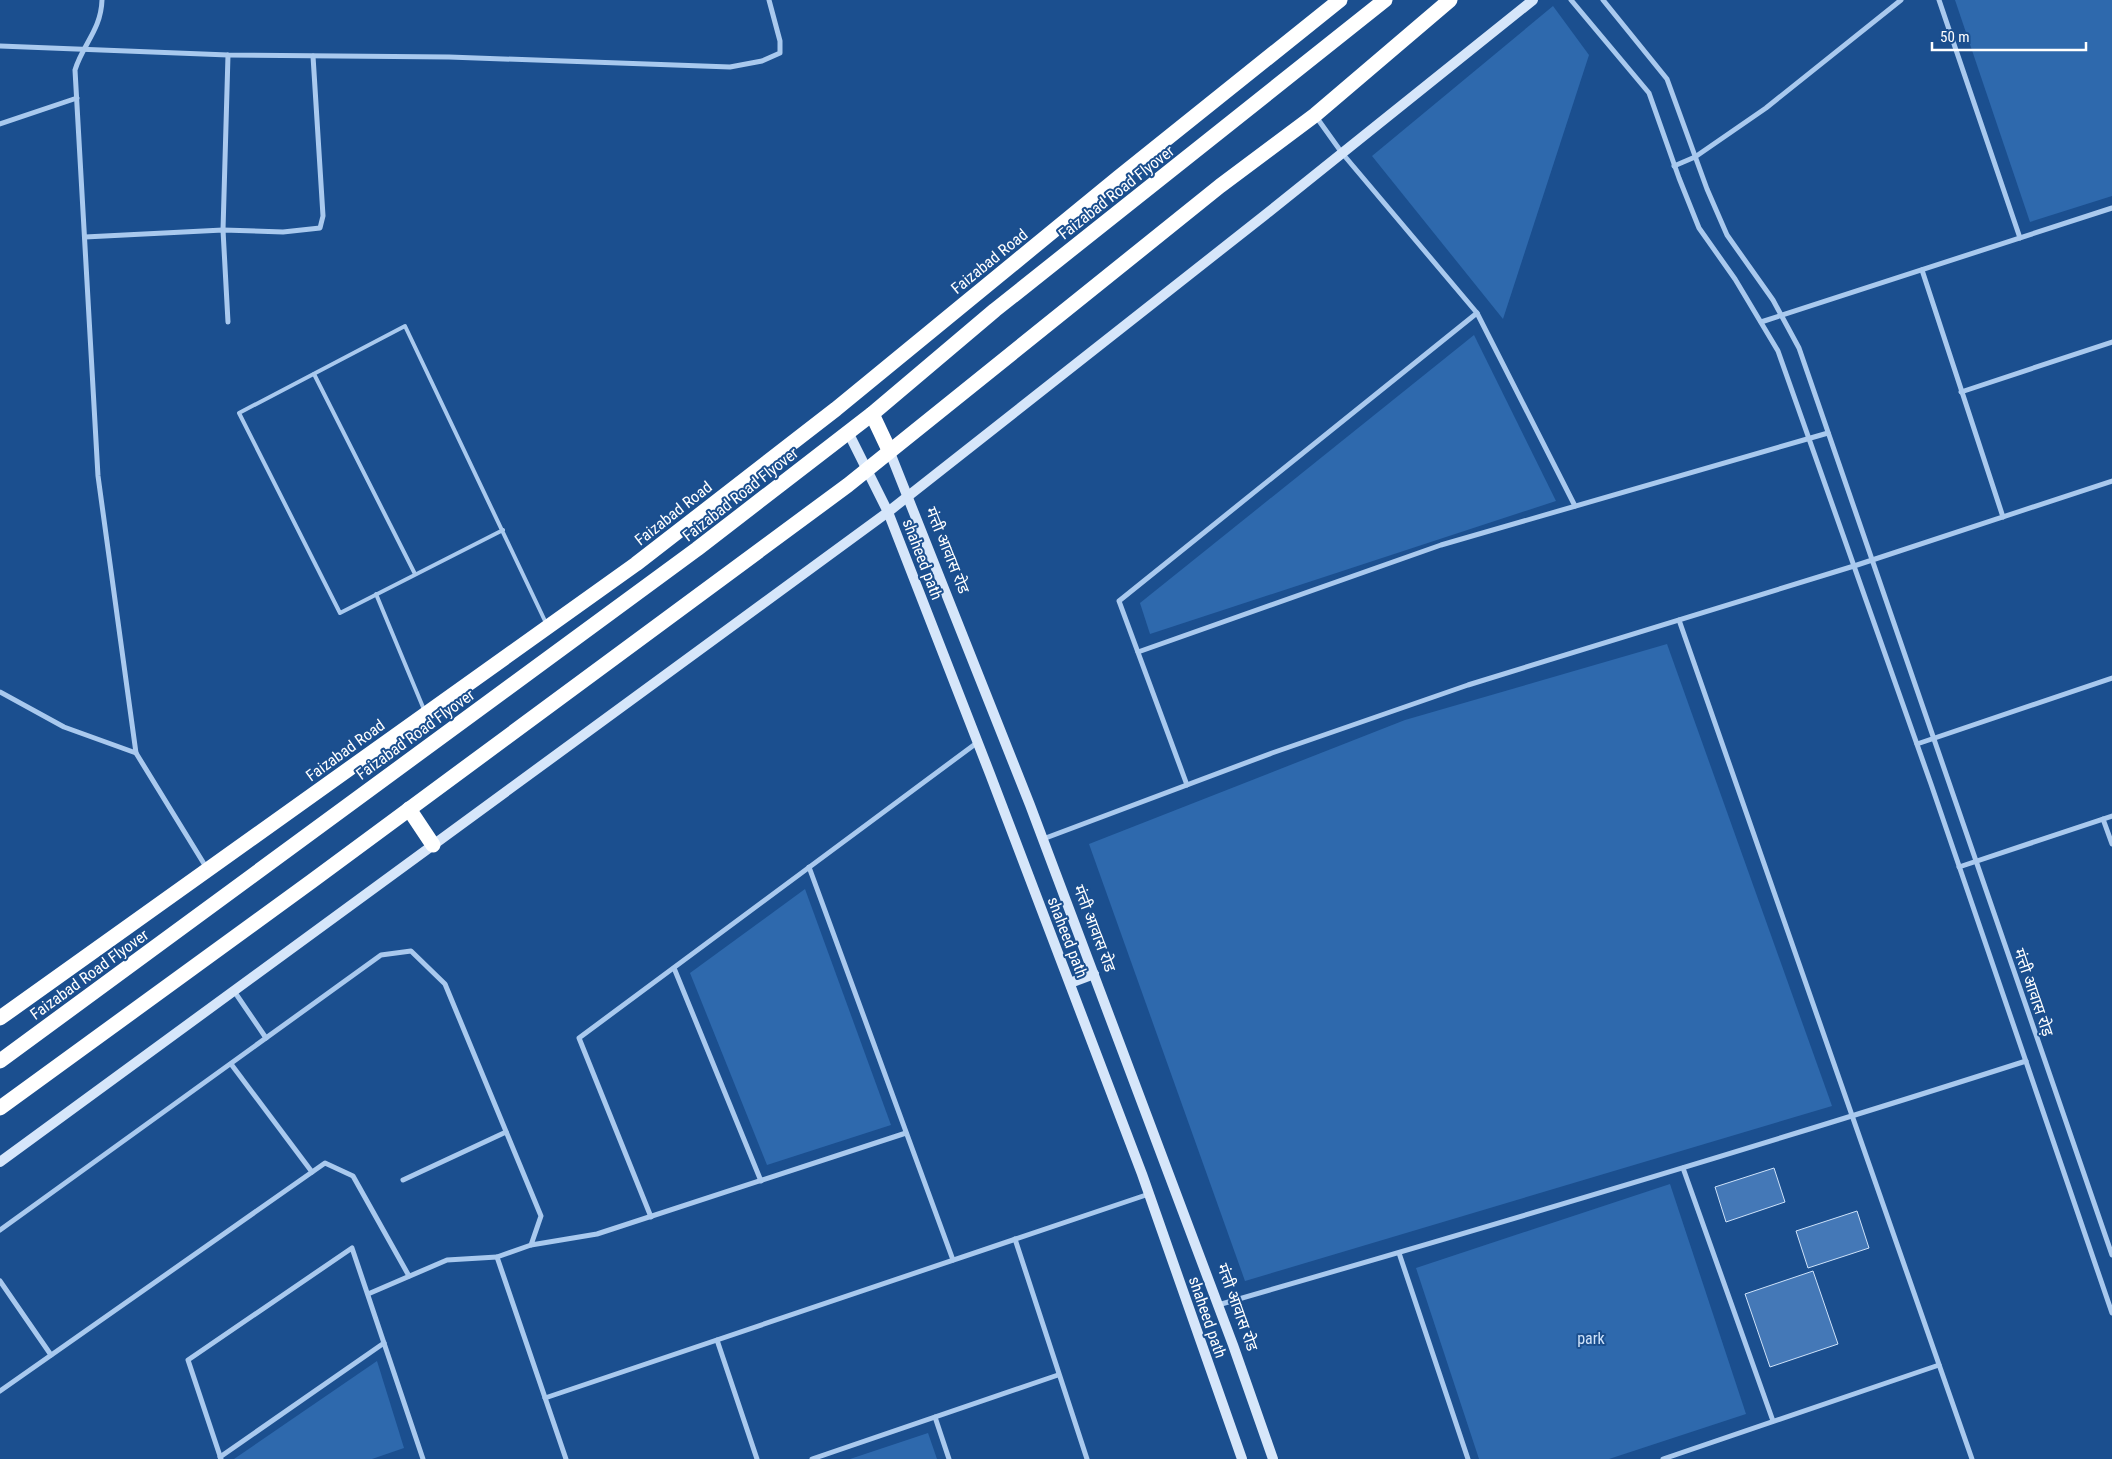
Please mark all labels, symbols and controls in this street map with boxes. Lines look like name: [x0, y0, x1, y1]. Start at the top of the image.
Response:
scale bar: [1932, 20, 2086, 52]
text: 50 m: [1940, 28, 1970, 46]
street label: Faizabad Road Flyover: [1055, 141, 1178, 243]
street label: Faizabad Road: [947, 225, 1031, 298]
street label: Faizabad Road Flyover: [679, 443, 802, 545]
street label: Faizabad Road: [631, 477, 716, 549]
street label: मंत्ती आवास रोड: [922, 504, 974, 597]
street label: shaheed path: [898, 516, 947, 602]
street label: Faizabad Road Flyover: [353, 685, 478, 784]
street label: Faizabad Road: [302, 715, 388, 785]
street label: मंत्ती आवास रोड: [1069, 882, 1120, 975]
street label: shaheed path: [1043, 894, 1092, 980]
street label: Faizabad Road Flyover: [27, 925, 152, 1024]
street label: मंत्ती आवास रोड़: [2010, 946, 2058, 1039]
street label: मंत्ती आवास रोड: [1213, 1261, 1262, 1354]
street label: shaheed path: [1185, 1274, 1230, 1360]
park label: park: [1577, 1329, 1606, 1348]

